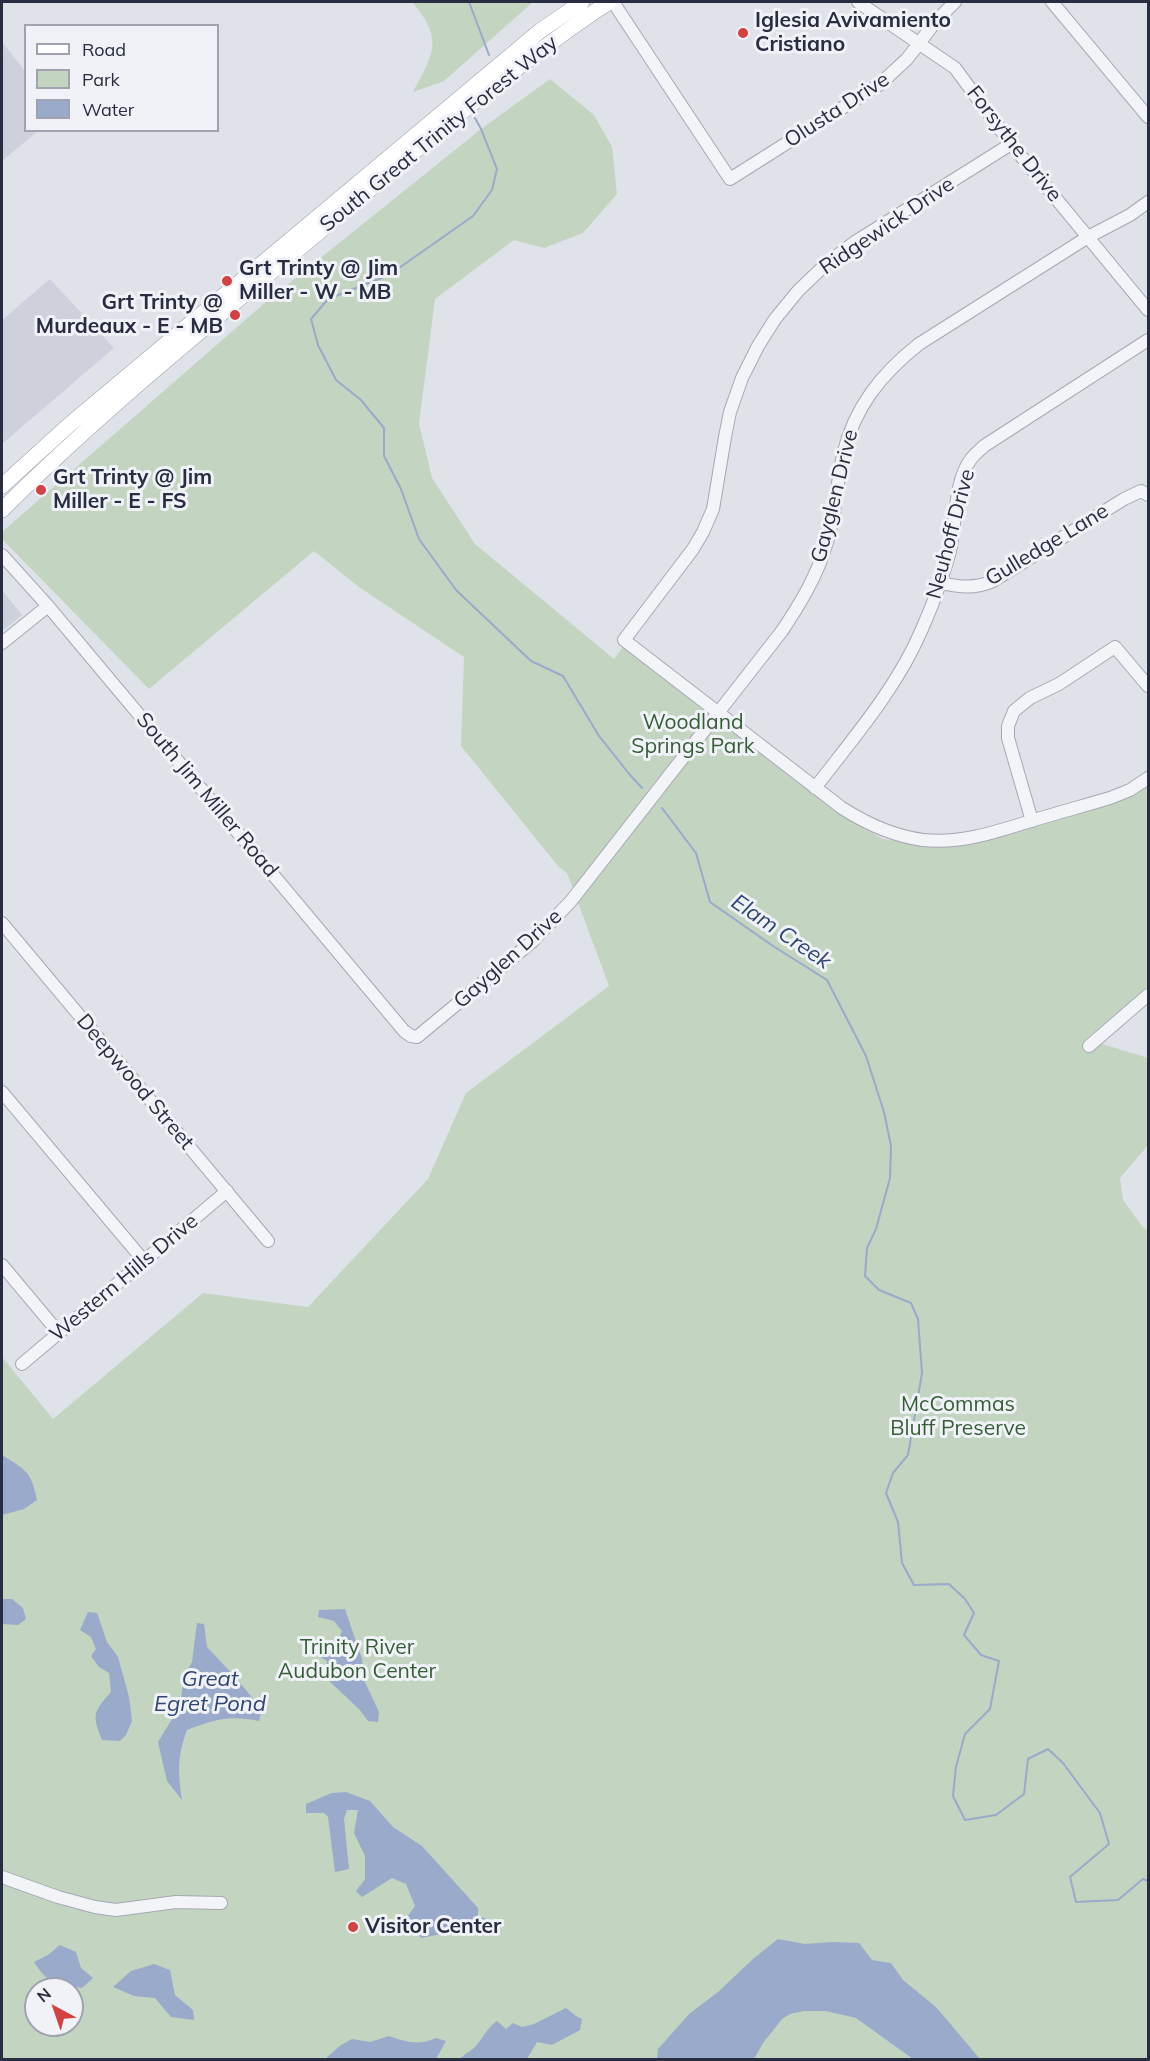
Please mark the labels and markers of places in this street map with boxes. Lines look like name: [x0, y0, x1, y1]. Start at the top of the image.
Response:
place label: Iglesia Avivamiento Cristiano: [755, 8, 951, 58]
marker: Iglesia Avivamiento Cristiano: [736, 26, 750, 40]
place label: Grt Trinty @ Jim Miller - W - MB: [239, 256, 398, 306]
marker: Grt Trinty @ Jim Miller - W - MB: [220, 274, 234, 288]
place label: Grt Trinty @ Murdeaux - E - MB: [36, 290, 223, 340]
marker: Grt Trinty @ Murdeaux - E - MB: [228, 308, 242, 322]
place label: Grt Trinty @ Jim Miller - E - FS: [53, 465, 212, 515]
marker: Grt Trinty @ Jim Miller - E - FS: [34, 483, 48, 497]
place label: Visitor Center: [365, 1914, 501, 1940]
marker: Visitor Center: [346, 1920, 360, 1934]

